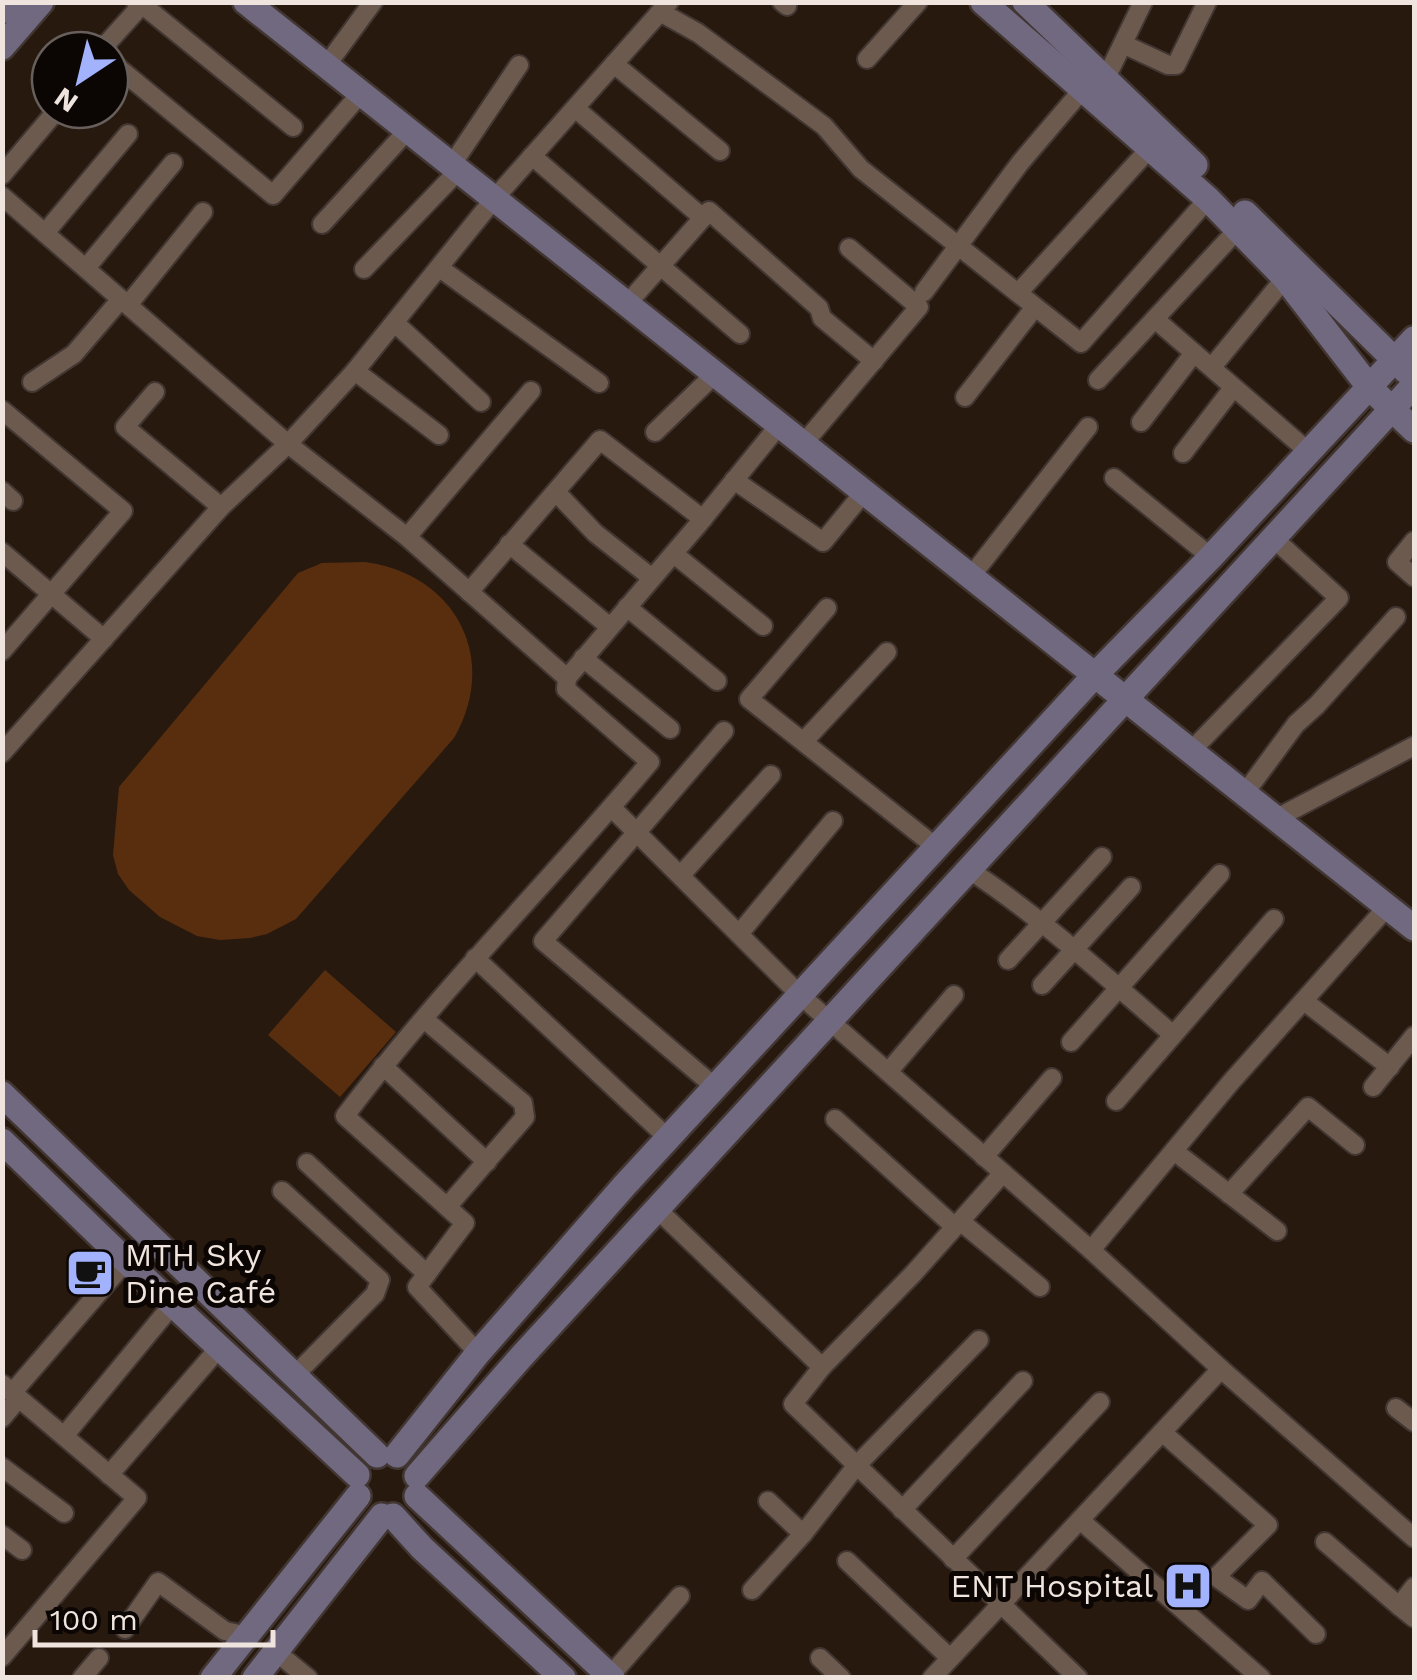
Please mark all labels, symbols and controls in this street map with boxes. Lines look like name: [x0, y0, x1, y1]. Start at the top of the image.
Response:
north arrow: [30, 30, 130, 130]
text: N: [48, 81, 84, 120]
place label: MTH Sky Dine Café: [125, 1236, 276, 1311]
cafe icon: MTH Sky Dine Café: [64, 1247, 116, 1299]
hospital icon: ENT Hospital: [1162, 1560, 1214, 1612]
place label: ENT Hospital: [951, 1567, 1153, 1605]
scale bar: [35, 1585, 272, 1647]
text: 100 m: [50, 1602, 138, 1637]

